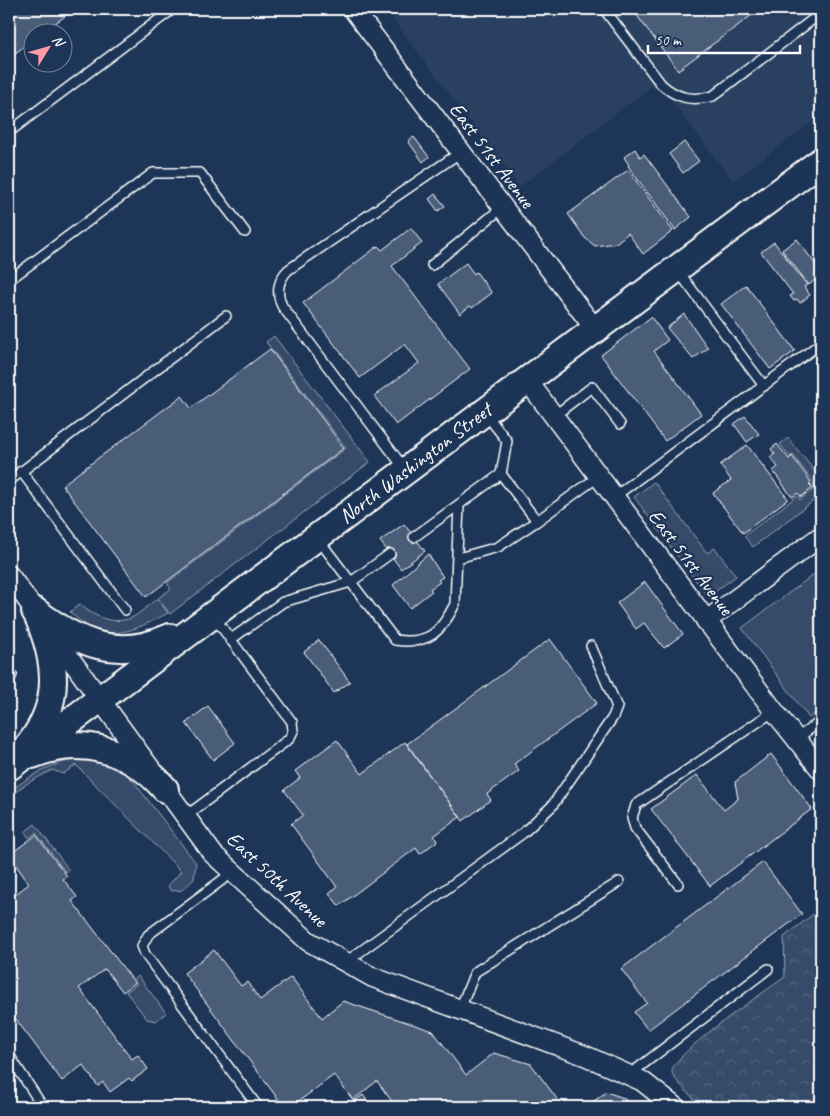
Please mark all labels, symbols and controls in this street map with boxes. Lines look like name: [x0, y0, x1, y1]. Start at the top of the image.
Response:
north arrow: [22, 22, 72, 72]
scale bar: [648, 22, 800, 54]
text: 50 m: [655, 31, 682, 50]
text: N: [49, 32, 69, 51]
street label: East 51st Avenue: [444, 97, 541, 214]
street label: North Washington Street: [333, 395, 499, 529]
street label: East 51st Avenue: [643, 504, 740, 621]
street label: East 50th Avenue: [221, 826, 334, 933]

